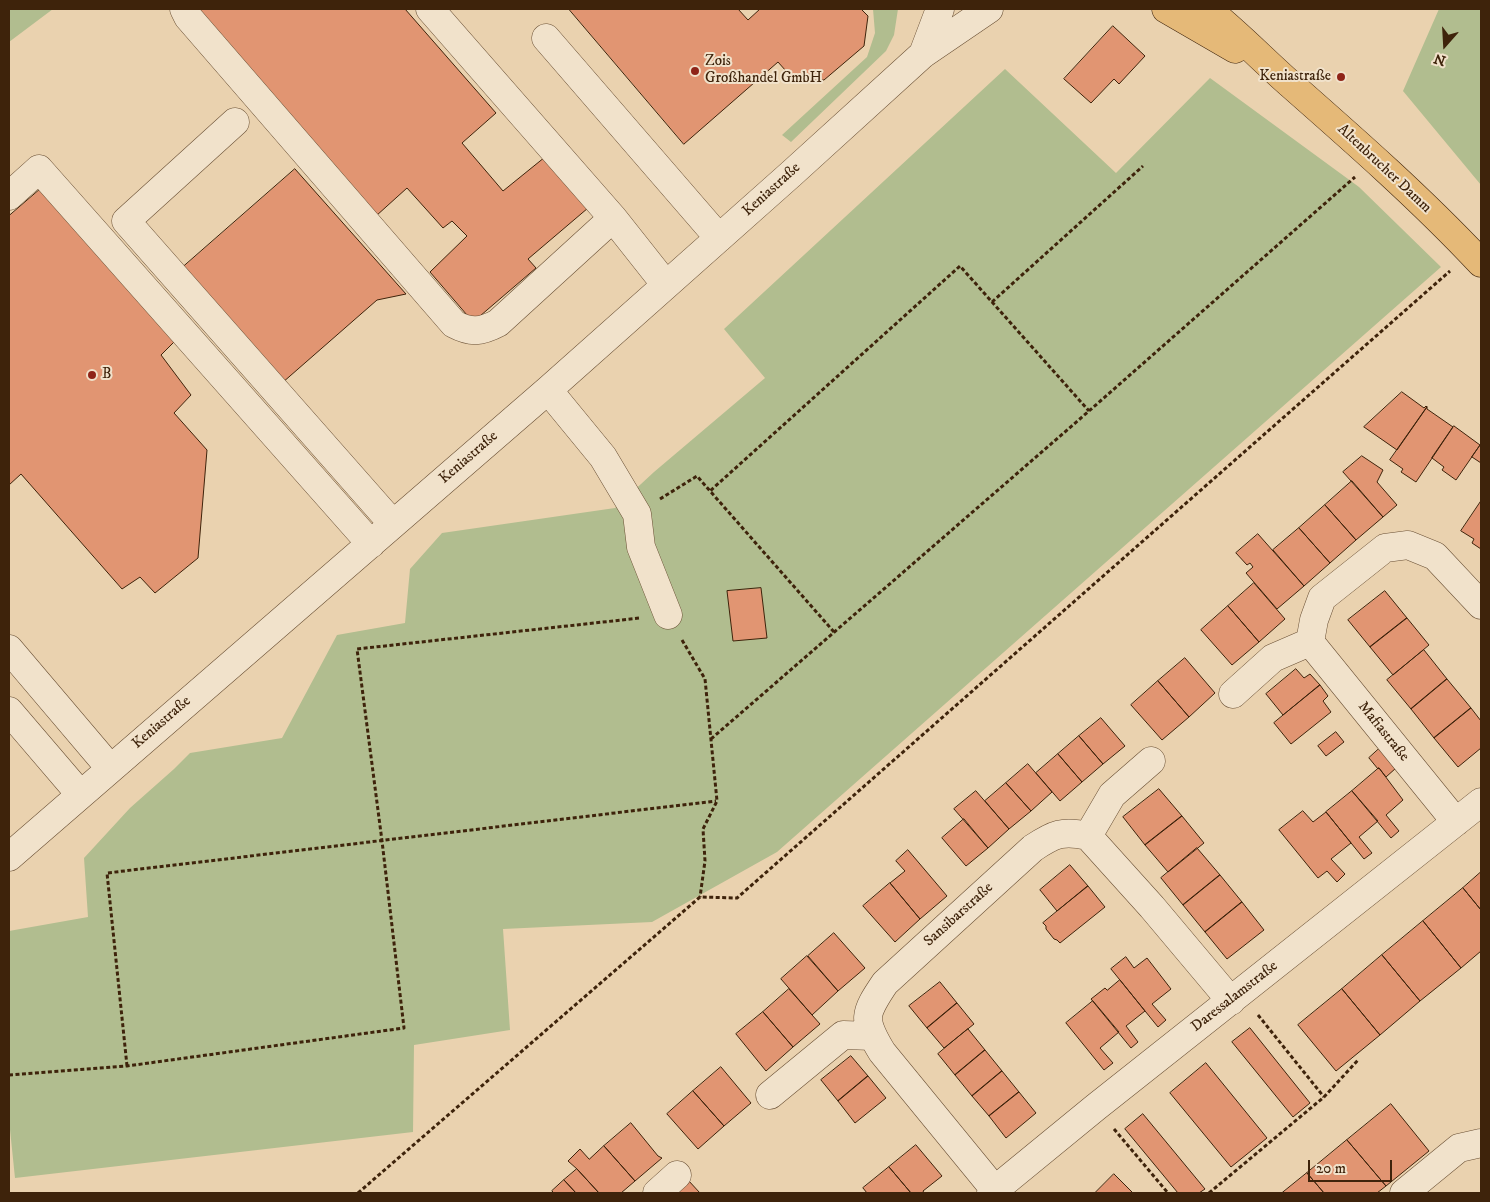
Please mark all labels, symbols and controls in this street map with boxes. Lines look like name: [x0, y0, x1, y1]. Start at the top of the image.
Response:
north arrow: [1420, 20, 1470, 70]
text: N: [1432, 49, 1448, 70]
place label: Zois Großhandel GmbH: [705, 53, 822, 88]
marker: Zois Großhandel GmbH: [689, 65, 701, 77]
place label: Keniastraße: [1259, 68, 1331, 86]
marker: Keniastraße: [1335, 71, 1347, 83]
street label: Altenbrucher Damm: [1333, 121, 1435, 217]
street label: Keniastraße: [739, 159, 805, 221]
place label: B: [102, 366, 111, 384]
marker: B: [86, 369, 98, 381]
street label: Keniastraße: [436, 428, 502, 488]
street label: Keniastraße: [129, 693, 195, 753]
street label: Mafiastraße: [1353, 698, 1413, 766]
street label: Sansibarstraße: [921, 879, 997, 951]
street label: Daressalamstraße: [1188, 958, 1282, 1036]
scale bar: [1310, 1150, 1394, 1182]
text: 20 m: [1316, 1159, 1346, 1178]

